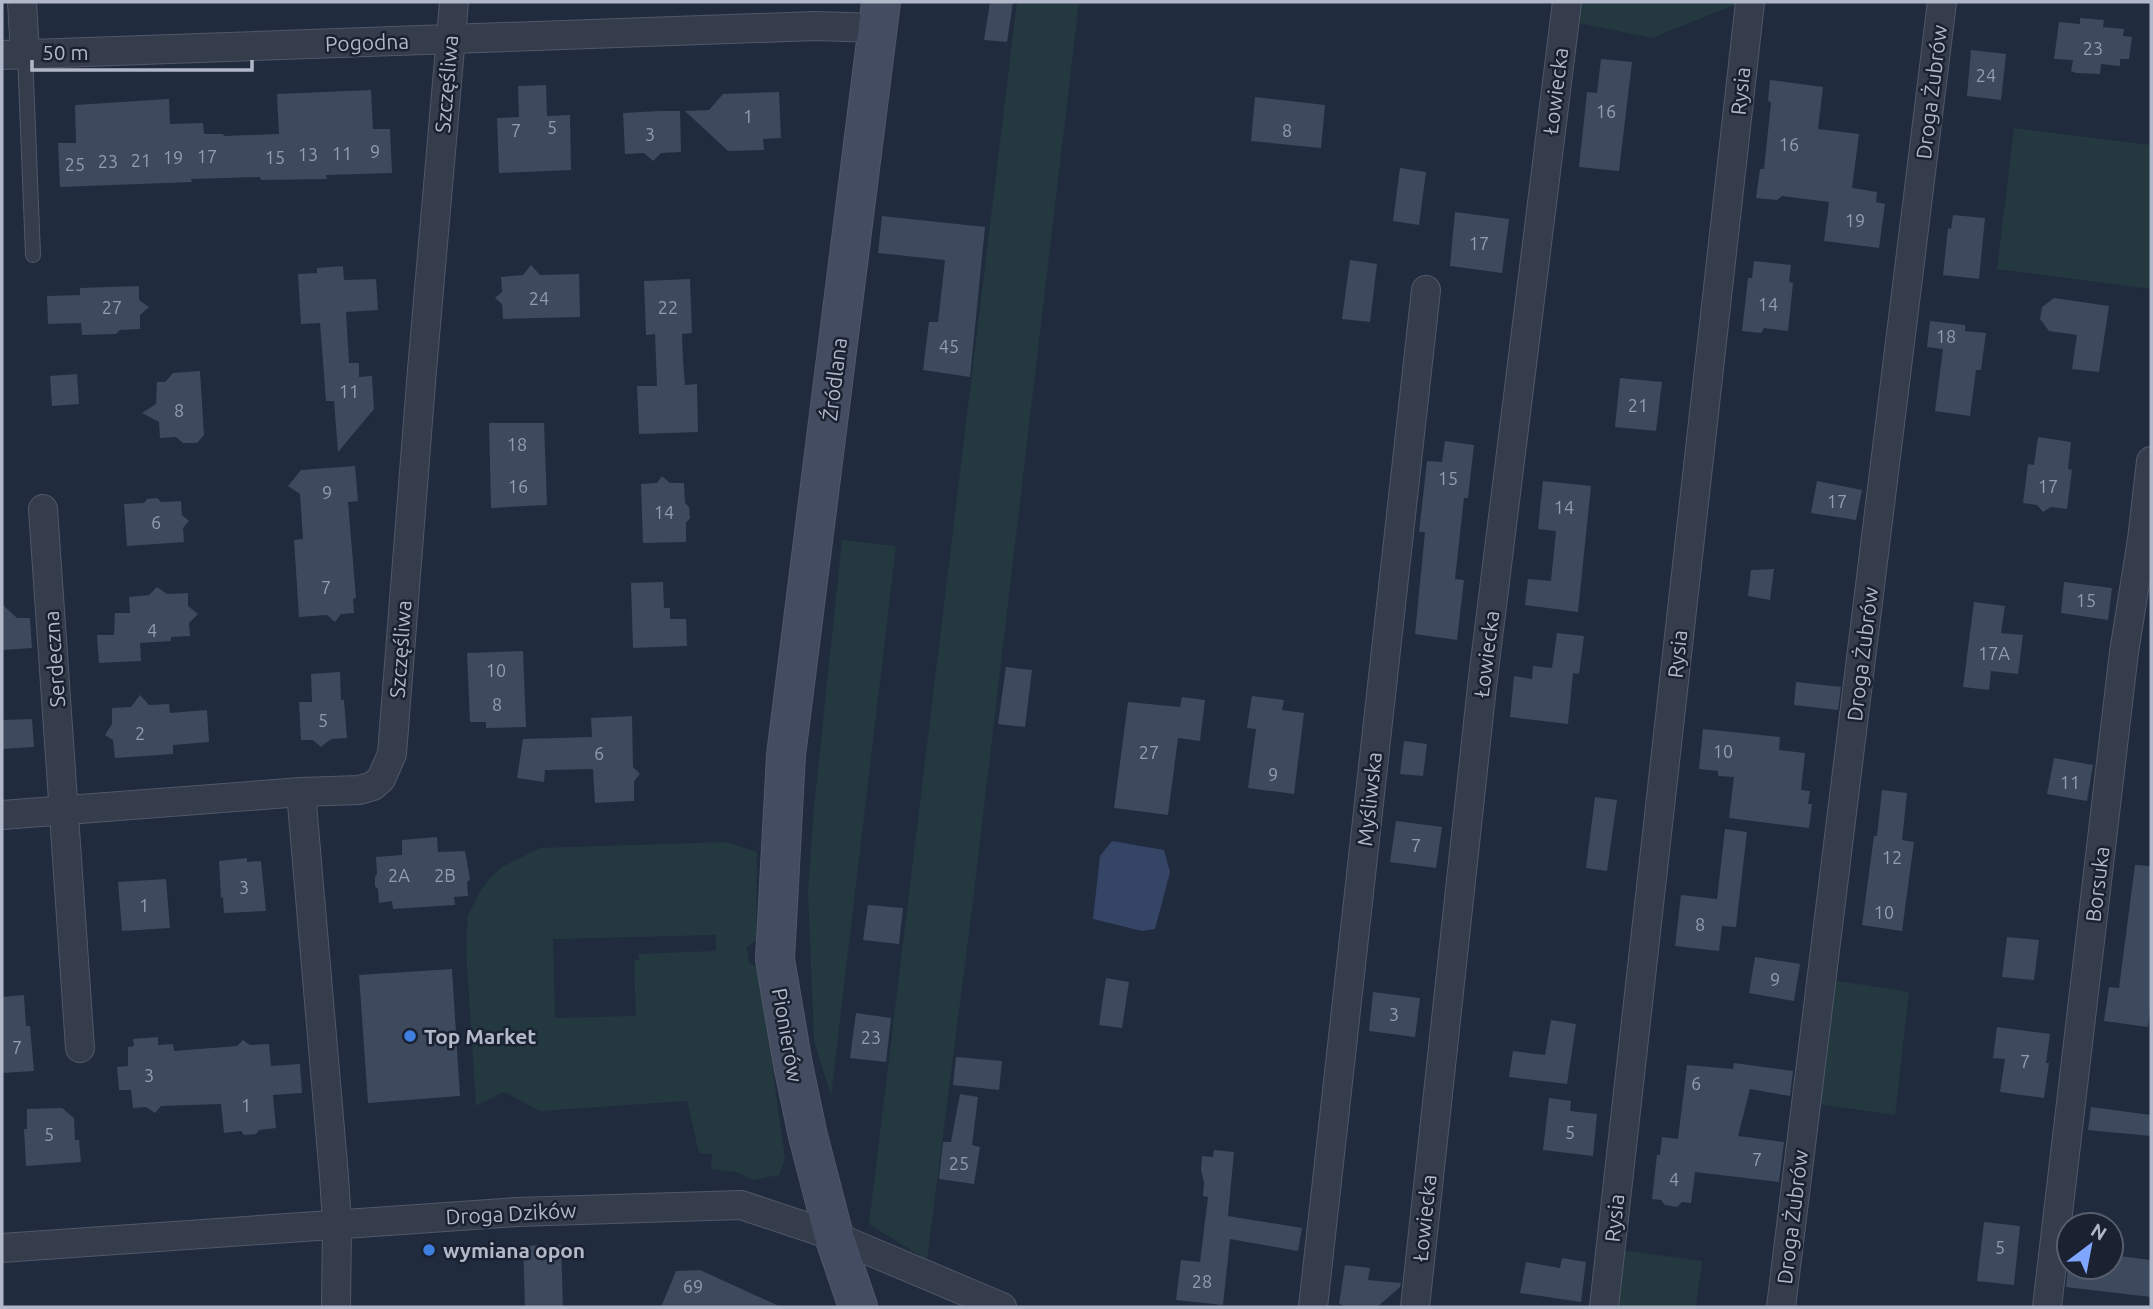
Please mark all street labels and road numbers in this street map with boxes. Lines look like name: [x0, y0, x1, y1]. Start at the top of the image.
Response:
street label: Droga Żubrów: [1911, 23, 1951, 161]
street label: Pogodna: [325, 29, 409, 55]
street label: Szczęśliwa: [430, 34, 462, 134]
street label: Łowiecka: [1538, 46, 1572, 136]
street label: Rysia: [1726, 66, 1754, 116]
street label: Źródlana: [817, 336, 851, 422]
street label: Droga Żubrów: [1842, 585, 1882, 723]
street label: Szczęśliwa: [385, 599, 415, 699]
street label: Łowiecka: [1469, 609, 1503, 699]
street label: Serdeczna: [39, 610, 69, 708]
street label: Rysia: [1663, 629, 1691, 679]
street label: Myśliwska: [1352, 751, 1386, 847]
street label: Borsuka: [2080, 845, 2114, 923]
street label: Pionierów: [768, 986, 808, 1084]
street label: Droga Żubrów: [1772, 1148, 1812, 1286]
street label: Łowiecka: [1407, 1173, 1441, 1263]
street label: Rysia: [1600, 1193, 1628, 1243]
street label: Droga Dzików: [445, 1198, 577, 1228]

